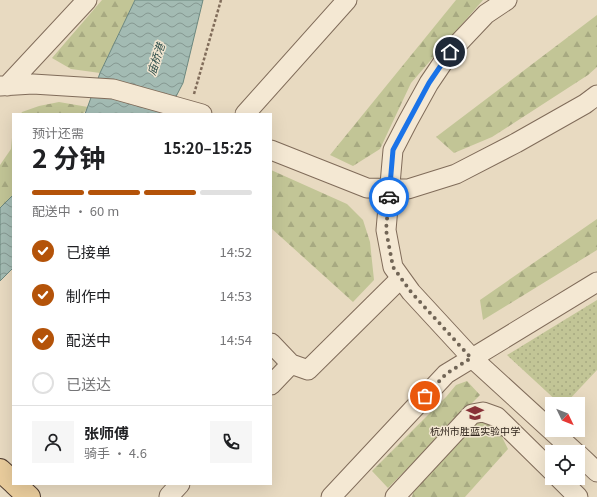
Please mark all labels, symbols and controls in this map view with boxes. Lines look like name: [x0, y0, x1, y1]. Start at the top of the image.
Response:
pin: [433, 35, 467, 69]
water label: 庙桥港: [142, 39, 168, 77]
icon: home: [439, 41, 461, 63]
text: 预计还需: [32, 123, 84, 142]
text: 15:20–15:25: [163, 137, 252, 158]
text: 2 分钟: [32, 138, 105, 175]
courier: [369, 177, 409, 217]
icon: car: [378, 186, 400, 208]
text: 配送中 · 60 m: [32, 201, 119, 220]
icon: check: [32, 240, 54, 262]
text: 已接单: [66, 241, 111, 262]
text: 14:52: [220, 242, 252, 261]
icon: check: [32, 284, 54, 306]
text: 制作中: [66, 285, 111, 306]
text: 14:53: [220, 286, 252, 305]
icon: check: [32, 328, 54, 350]
text: 配送中: [66, 329, 111, 350]
text: 14:54: [220, 330, 252, 349]
text: 已送达: [66, 373, 111, 394]
pin: [408, 379, 442, 413]
icon: bag: [414, 385, 436, 407]
north arrow: [545, 397, 585, 437]
map controls: [545, 397, 585, 485]
school or university icon: 杭州市胜蓝实验中学: [465, 403, 485, 423]
button: person: [32, 421, 74, 463]
button: phone: [210, 421, 252, 463]
text: 张师傅: [84, 422, 129, 443]
place label: 杭州市胜蓝实验中学: [430, 423, 520, 438]
text: 骑手 · 4.6: [84, 443, 147, 462]
button: locate: [545, 445, 585, 485]

